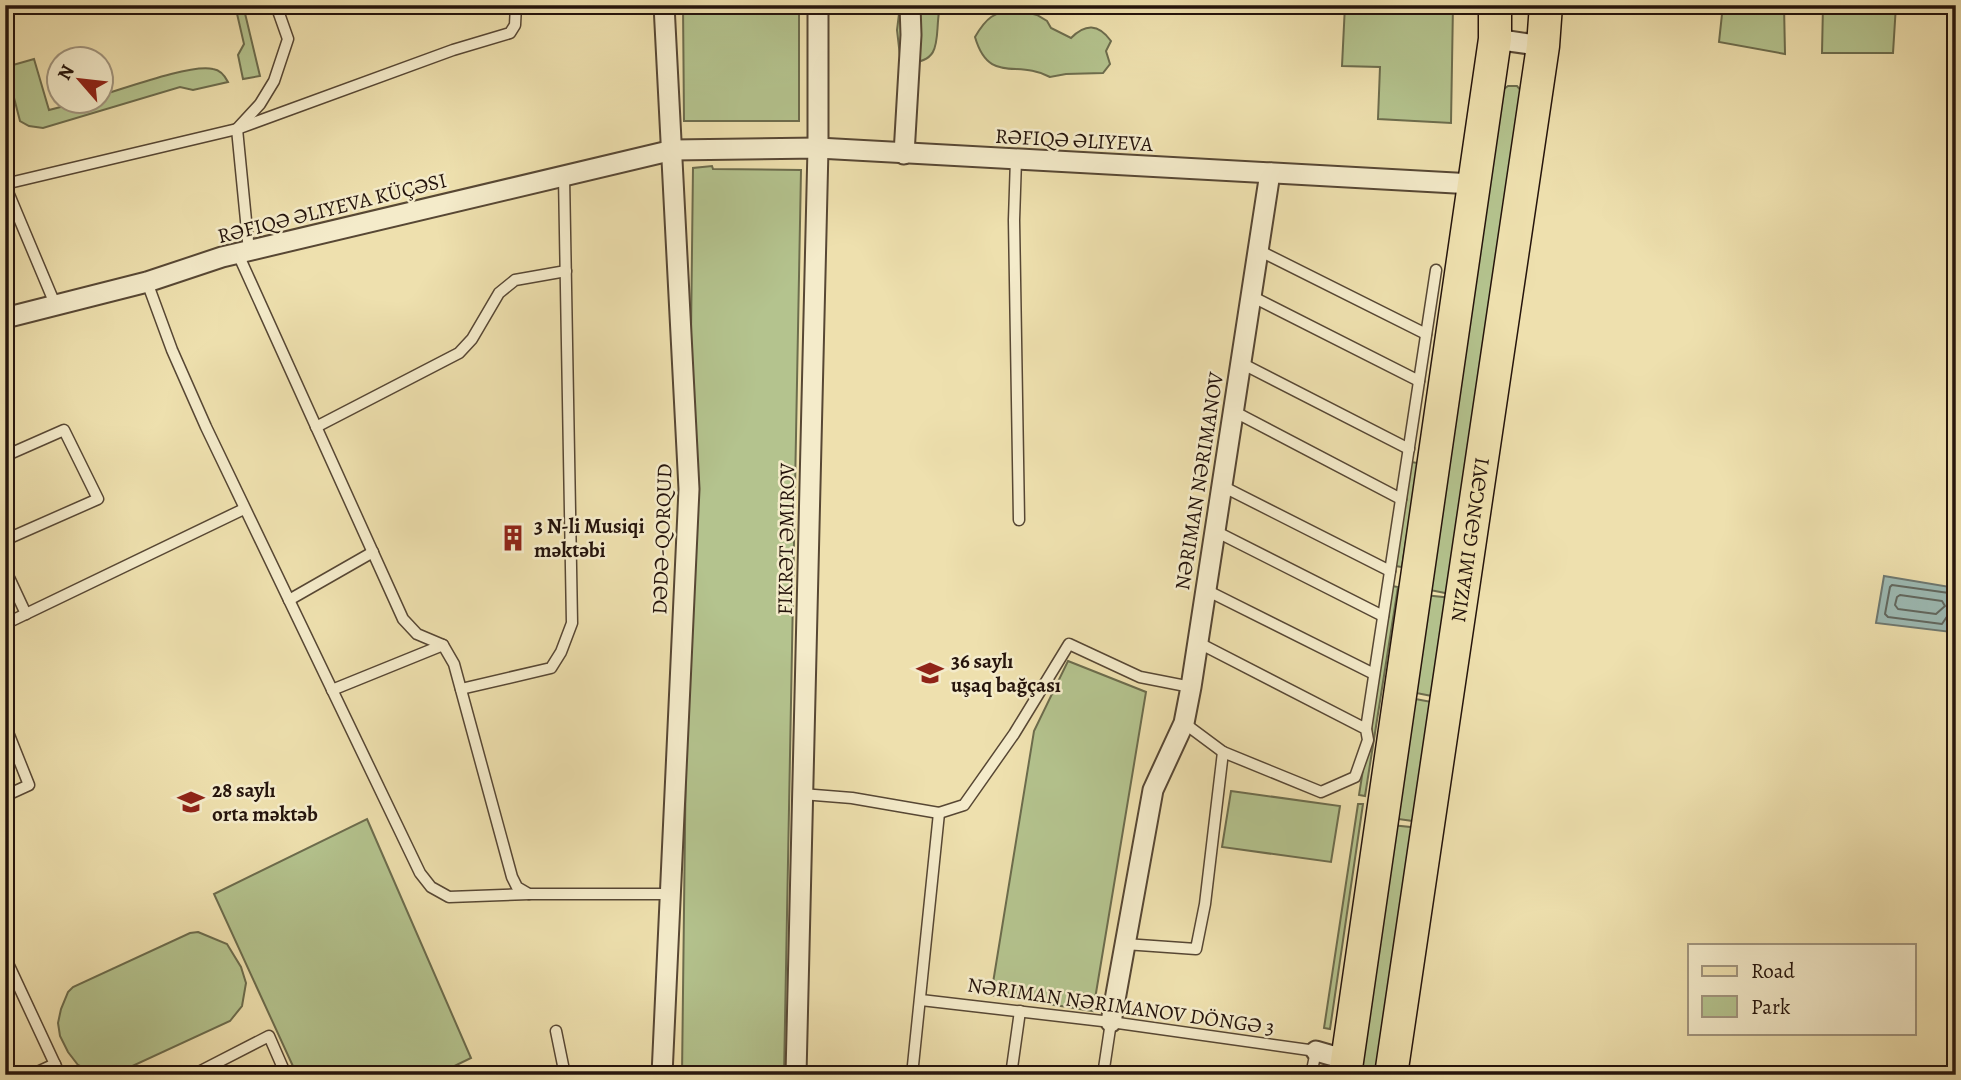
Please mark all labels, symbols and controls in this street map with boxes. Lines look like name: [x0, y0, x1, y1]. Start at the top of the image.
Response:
north arrow: [46, 46, 116, 116]
text: N: [51, 60, 81, 85]
street label: RƏFIQƏ ƏLIYEVA: [994, 122, 1154, 158]
street label: RƏFIQƏ ƏLIYEVA KÜÇƏSI: [215, 166, 449, 250]
street label: NƏRIMAN NƏRIMANOV: [1168, 370, 1230, 592]
street label: NIZAMI GƏNCƏVI: [1444, 455, 1496, 624]
street label: FIKRƏT ƏMIROV: [771, 462, 801, 615]
street label: DƏDƏ-QORQUD: [645, 463, 679, 615]
place label: 3 N-li Musiqi məktəbi: [534, 512, 645, 564]
building icon: 3 N-li Musiqi məktəbi: [498, 523, 528, 553]
place label: 36 saylı uşaq bağçası: [951, 647, 1061, 699]
school or university icon: 36 saylı uşaq bağçası: [915, 658, 945, 688]
place label: 28 saylı orta məktəb: [212, 776, 318, 828]
school or university icon: 28 saylı orta məktəb: [176, 787, 206, 817]
legend: [1688, 944, 1916, 1034]
text: Road: [1751, 957, 1795, 985]
street label: NƏRIMAN NƏRIMANOV DÖNGƏ 3: [966, 971, 1276, 1041]
text: Park: [1751, 993, 1791, 1021]

